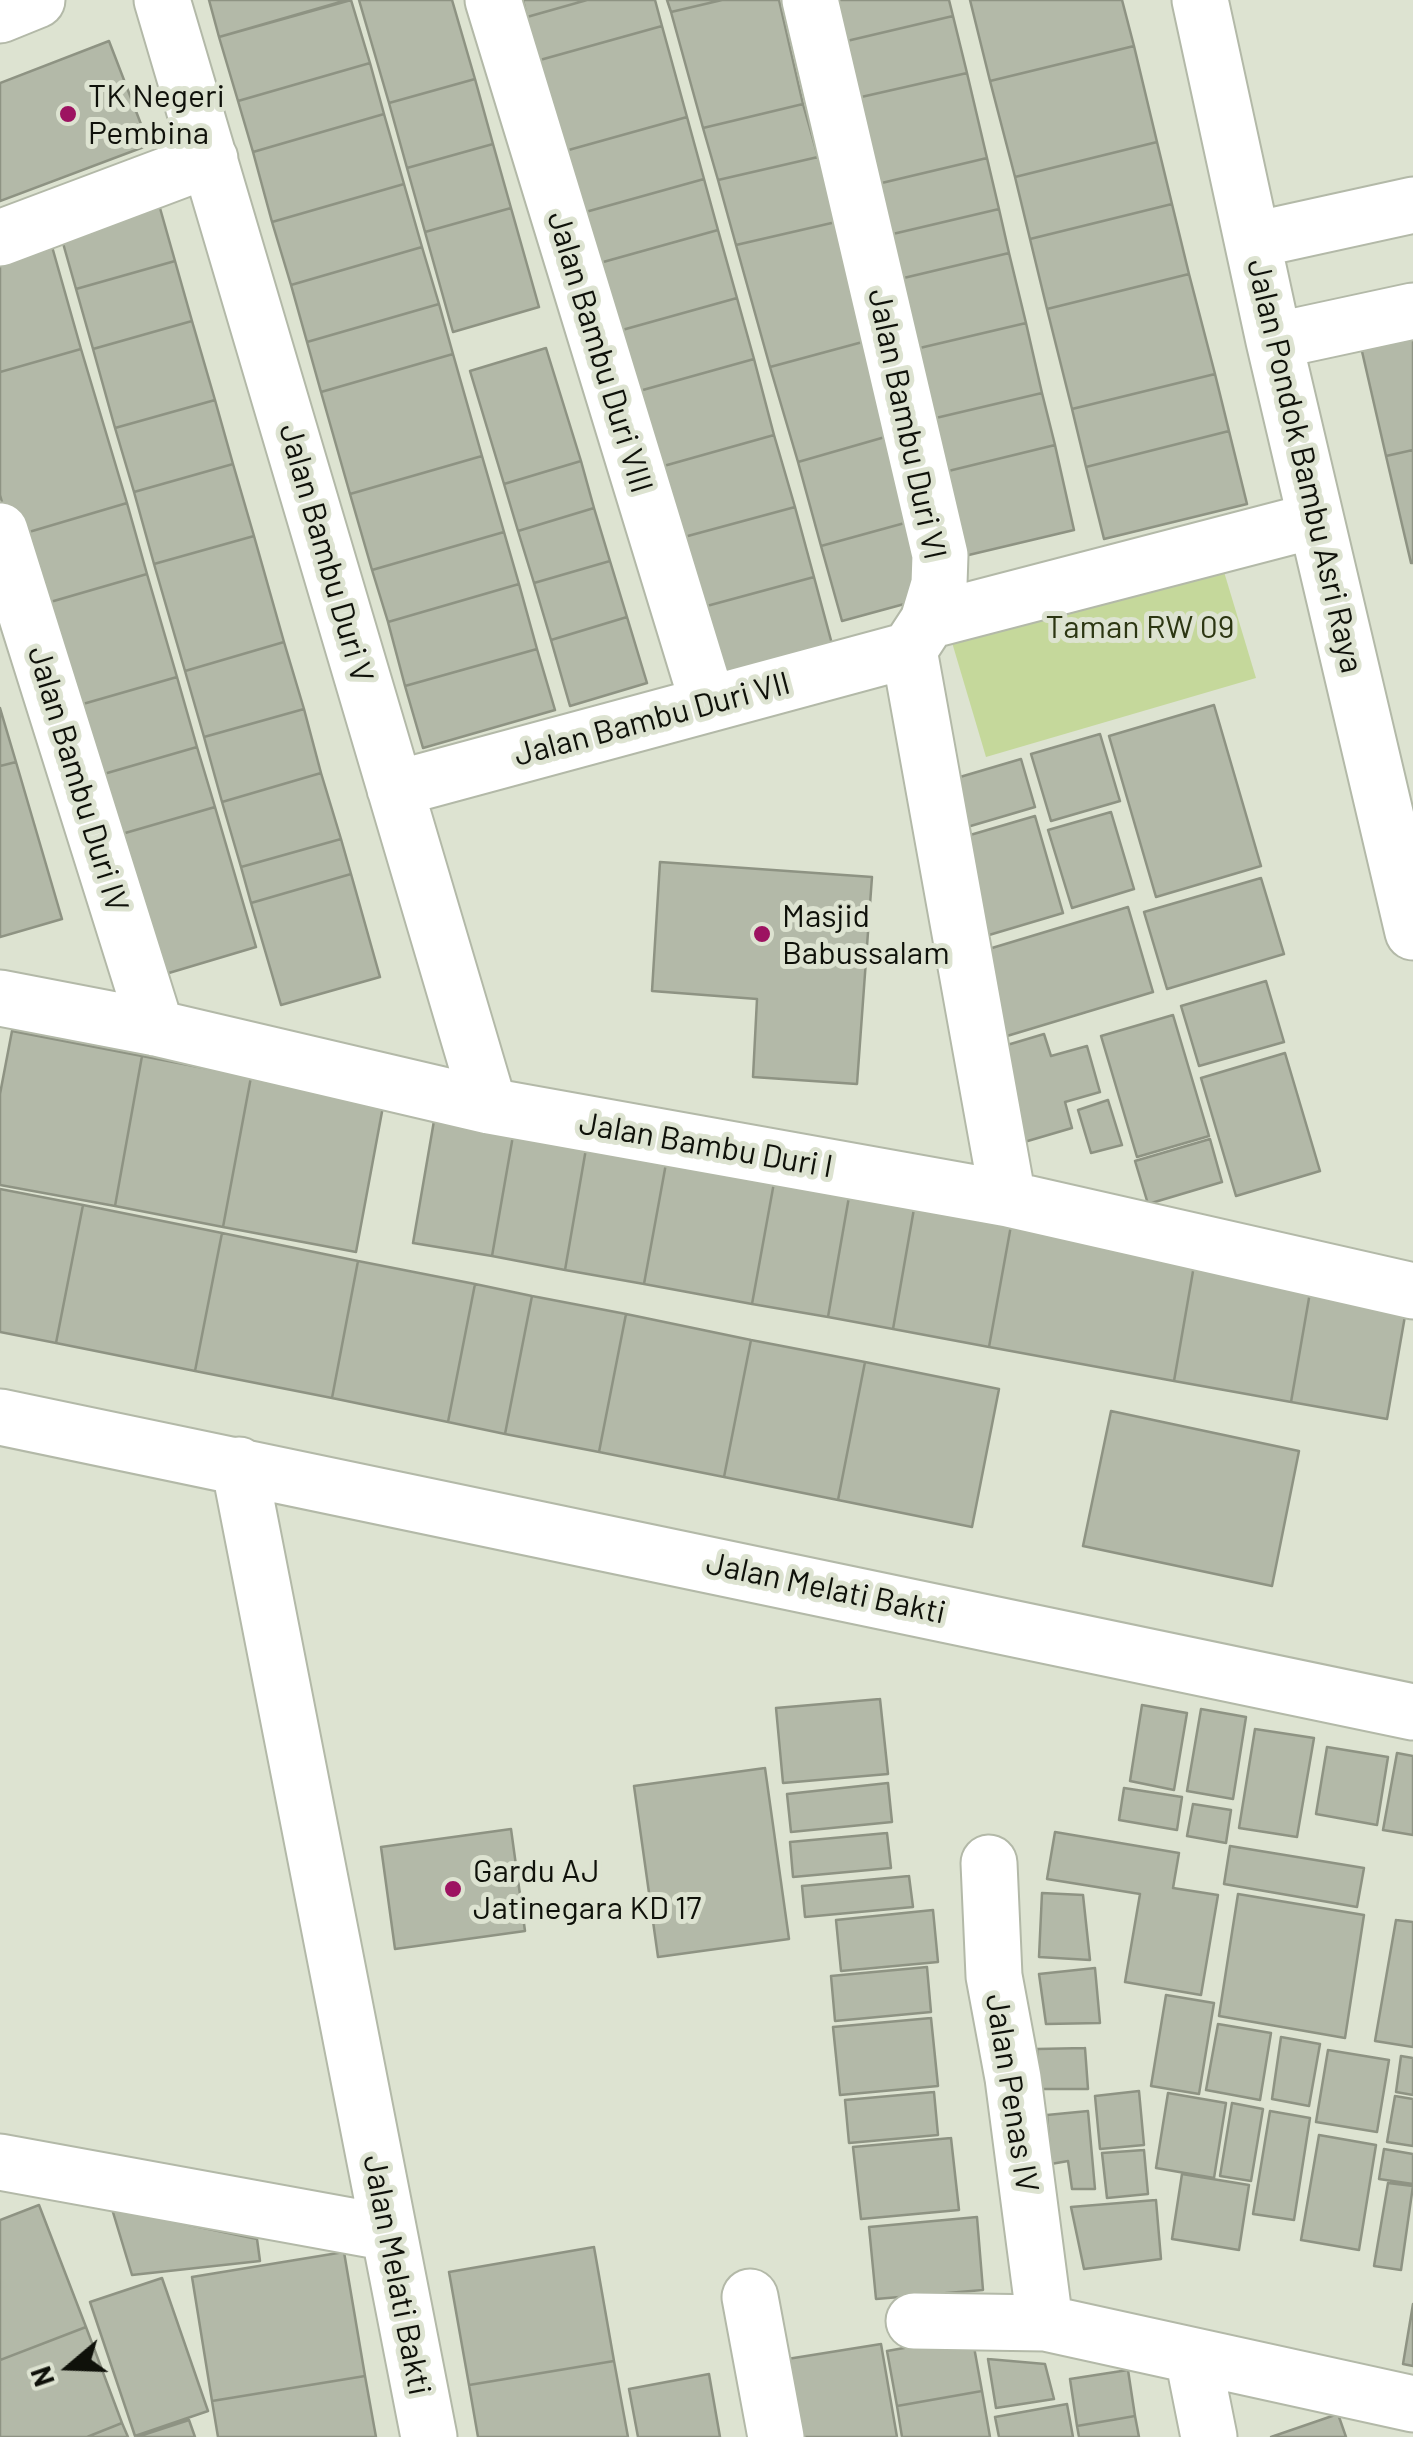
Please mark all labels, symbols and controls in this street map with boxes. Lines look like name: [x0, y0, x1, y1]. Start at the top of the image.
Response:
place label: TK Negeri Pembina: [88, 77, 225, 152]
marker: TK Negeri Pembina: [57, 103, 79, 125]
street label: Jalan Bambu Duri VIII: [539, 207, 661, 497]
street label: Jalan Pondok Bambu Asri Raya: [1239, 255, 1371, 677]
street label: Jalan Bambu Duri VI: [860, 285, 954, 563]
street label: Jalan Bambu Duri V: [271, 419, 381, 687]
park label: Taman RW 09: [1045, 608, 1235, 646]
street label: Jalan Bambu Duri IV: [19, 642, 137, 916]
street label: Jalan Bambu Duri VII: [510, 664, 794, 774]
place label: Masjid Babussalam: [782, 897, 950, 972]
marker: Masjid Babussalam: [751, 923, 773, 945]
street label: Jalan Bambu Duri I: [576, 1104, 836, 1186]
street label: Jalan Melati Bakti: [703, 1544, 949, 1632]
place label: Gardu AJ Jatinegara KD 17: [473, 1852, 701, 1927]
marker: Gardu AJ Jatinegara KD 17: [442, 1878, 464, 1900]
street label: Jalan Penas IV: [977, 1991, 1047, 2195]
street label: Jalan Melati Bakti: [355, 2152, 439, 2398]
north arrow: [20, 2317, 120, 2417]
text: N: [23, 2362, 61, 2391]

